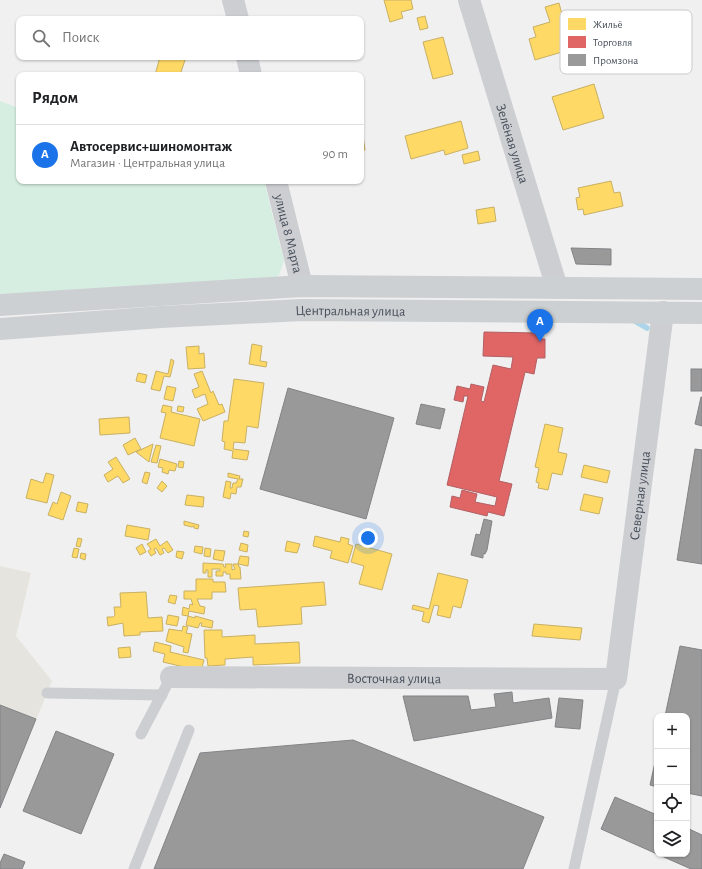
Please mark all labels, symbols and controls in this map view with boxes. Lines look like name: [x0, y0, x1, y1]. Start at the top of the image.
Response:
legend: [560, 10, 692, 74]
search box: [16, 16, 364, 60]
text: Жильё: [593, 19, 623, 30]
icon: search: [30, 27, 52, 49]
text: Поиск: [62, 30, 100, 45]
text: Торговля: [593, 37, 632, 48]
text: Промзона: [593, 55, 638, 66]
text: Рядом: [32, 89, 78, 106]
street label: Зелёная улица: [493, 102, 531, 186]
text: Автосервис+шиномонтаж: [70, 139, 232, 154]
text: A: [41, 148, 49, 161]
text: 90 m: [322, 148, 348, 161]
text: Магазин · Центральная улица: [70, 157, 225, 170]
street label: улица 8 Марта: [271, 192, 305, 275]
street label: Центральная улица: [295, 304, 406, 319]
pin: A: [527, 309, 553, 342]
street label: Северная улица: [628, 450, 653, 541]
your location: [358, 528, 378, 548]
street label: Восточная улица: [347, 672, 442, 686]
map controls: [654, 713, 690, 857]
button: +: [654, 713, 690, 749]
button: −: [654, 749, 690, 785]
button: locate: [654, 785, 690, 821]
button: layers: [654, 821, 690, 857]

